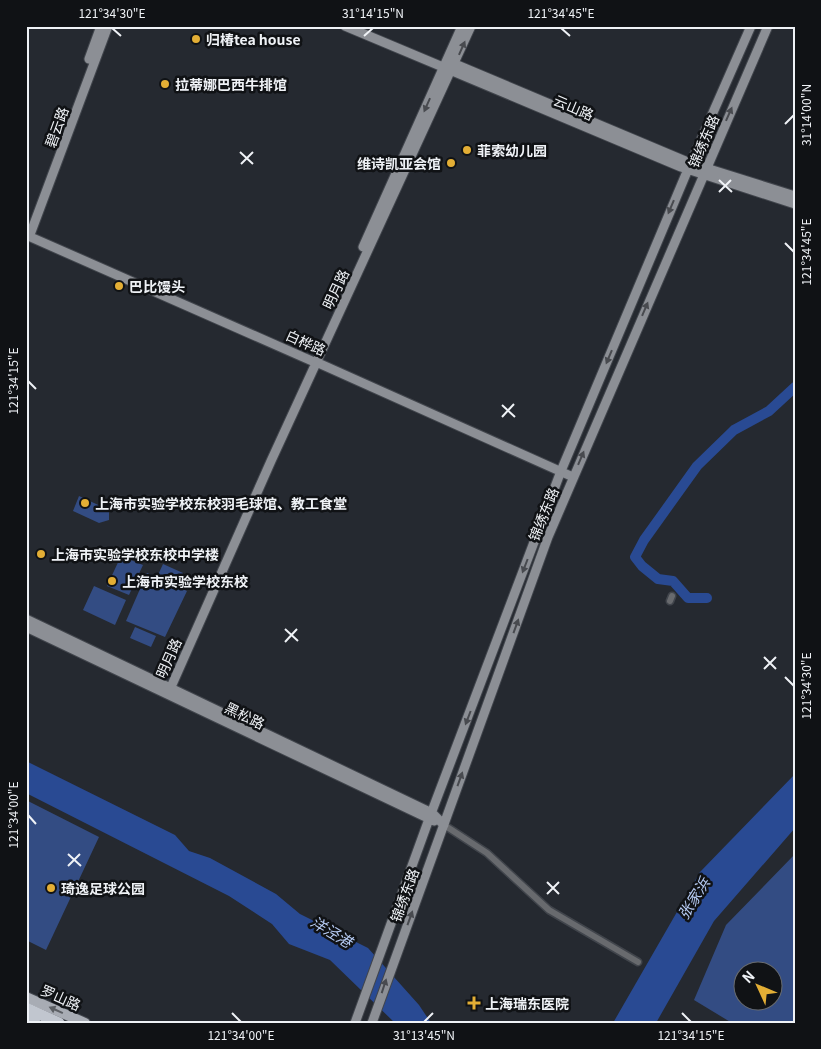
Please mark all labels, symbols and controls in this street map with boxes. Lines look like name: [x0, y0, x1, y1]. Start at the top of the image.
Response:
text: 121°34'30"E: [78, 4, 146, 21]
text: 31°14'15"N: [342, 4, 404, 21]
text: 121°34'45"E: [527, 4, 595, 21]
place label: 归椿tea house: [206, 29, 301, 49]
marker: 归椿tea house: [190, 33, 202, 45]
one-way arrow: [458, 41, 466, 55]
place label: 拉蒂娜巴西牛排馆: [175, 74, 287, 94]
marker: 拉蒂娜巴西牛排馆: [159, 78, 171, 90]
text: 31°14'00"N: [797, 84, 814, 146]
street label: 云山路: [551, 90, 597, 124]
one-way arrow: [422, 98, 430, 112]
street label: 碧云路: [39, 104, 73, 150]
one-way arrow: [726, 107, 734, 121]
street label: 锦绣东路: [683, 111, 723, 171]
place label: 菲索幼儿园: [477, 140, 547, 160]
marker: 菲索幼儿园: [461, 144, 473, 156]
place label: 维诗凯亚会馆: [357, 153, 441, 173]
marker: 维诗凯亚会馆: [445, 157, 457, 169]
one-way arrow: [667, 200, 675, 214]
text: 121°34'45"E: [797, 218, 814, 286]
street label: 明月路: [317, 266, 353, 312]
place label: 巴比馒头: [129, 276, 185, 296]
marker: 巴比馒头: [113, 280, 125, 292]
one-way arrow: [642, 302, 650, 316]
street label: 白桦路: [283, 324, 329, 360]
text: 121°34'15"E: [4, 347, 21, 415]
one-way arrow: [604, 350, 612, 364]
one-way arrow: [577, 451, 585, 465]
street label: 锦绣东路: [523, 484, 563, 544]
place label: 上海市实验学校东校羽毛球馆、教工食堂: [95, 493, 347, 513]
marker: 上海市实验学校东校羽毛球馆、教工食堂: [79, 497, 91, 509]
place label: 上海市实验学校东校中学楼: [51, 544, 219, 564]
marker: 上海市实验学校东校中学楼: [35, 548, 47, 560]
one-way arrow: [521, 559, 529, 573]
place label: 上海市实验学校东校: [122, 571, 248, 591]
marker: 上海市实验学校东校: [106, 575, 118, 587]
one-way arrow: [512, 618, 520, 633]
street label: 明月路: [150, 635, 186, 681]
text: 121°34'30"E: [797, 652, 814, 720]
street label: 黑松路: [222, 697, 268, 733]
one-way arrow: [464, 711, 472, 726]
one-way arrow: [456, 771, 464, 786]
text: 121°34'00"E: [4, 781, 21, 849]
street label: 锦绣东路: [385, 865, 423, 925]
water label: 张家浜: [672, 872, 715, 923]
place label: 琦逸足球公园: [61, 878, 145, 898]
marker: 琦逸足球公园: [45, 882, 57, 894]
water label: 洋泾港: [307, 910, 358, 953]
one-way arrow: [407, 911, 414, 926]
north arrow: [734, 962, 784, 1012]
text: N: [737, 966, 759, 987]
one-way arrow: [381, 978, 389, 993]
street label: 罗山路: [38, 979, 84, 1015]
place label: 上海瑞东医院: [485, 993, 569, 1013]
marker: 上海瑞东医院: [467, 996, 481, 1010]
one-way arrow: [48, 1005, 63, 1013]
text: 121°34'00"E: [207, 1026, 275, 1043]
text: 31°13'45"N: [393, 1026, 455, 1043]
text: 121°34'15"E: [657, 1026, 725, 1043]

